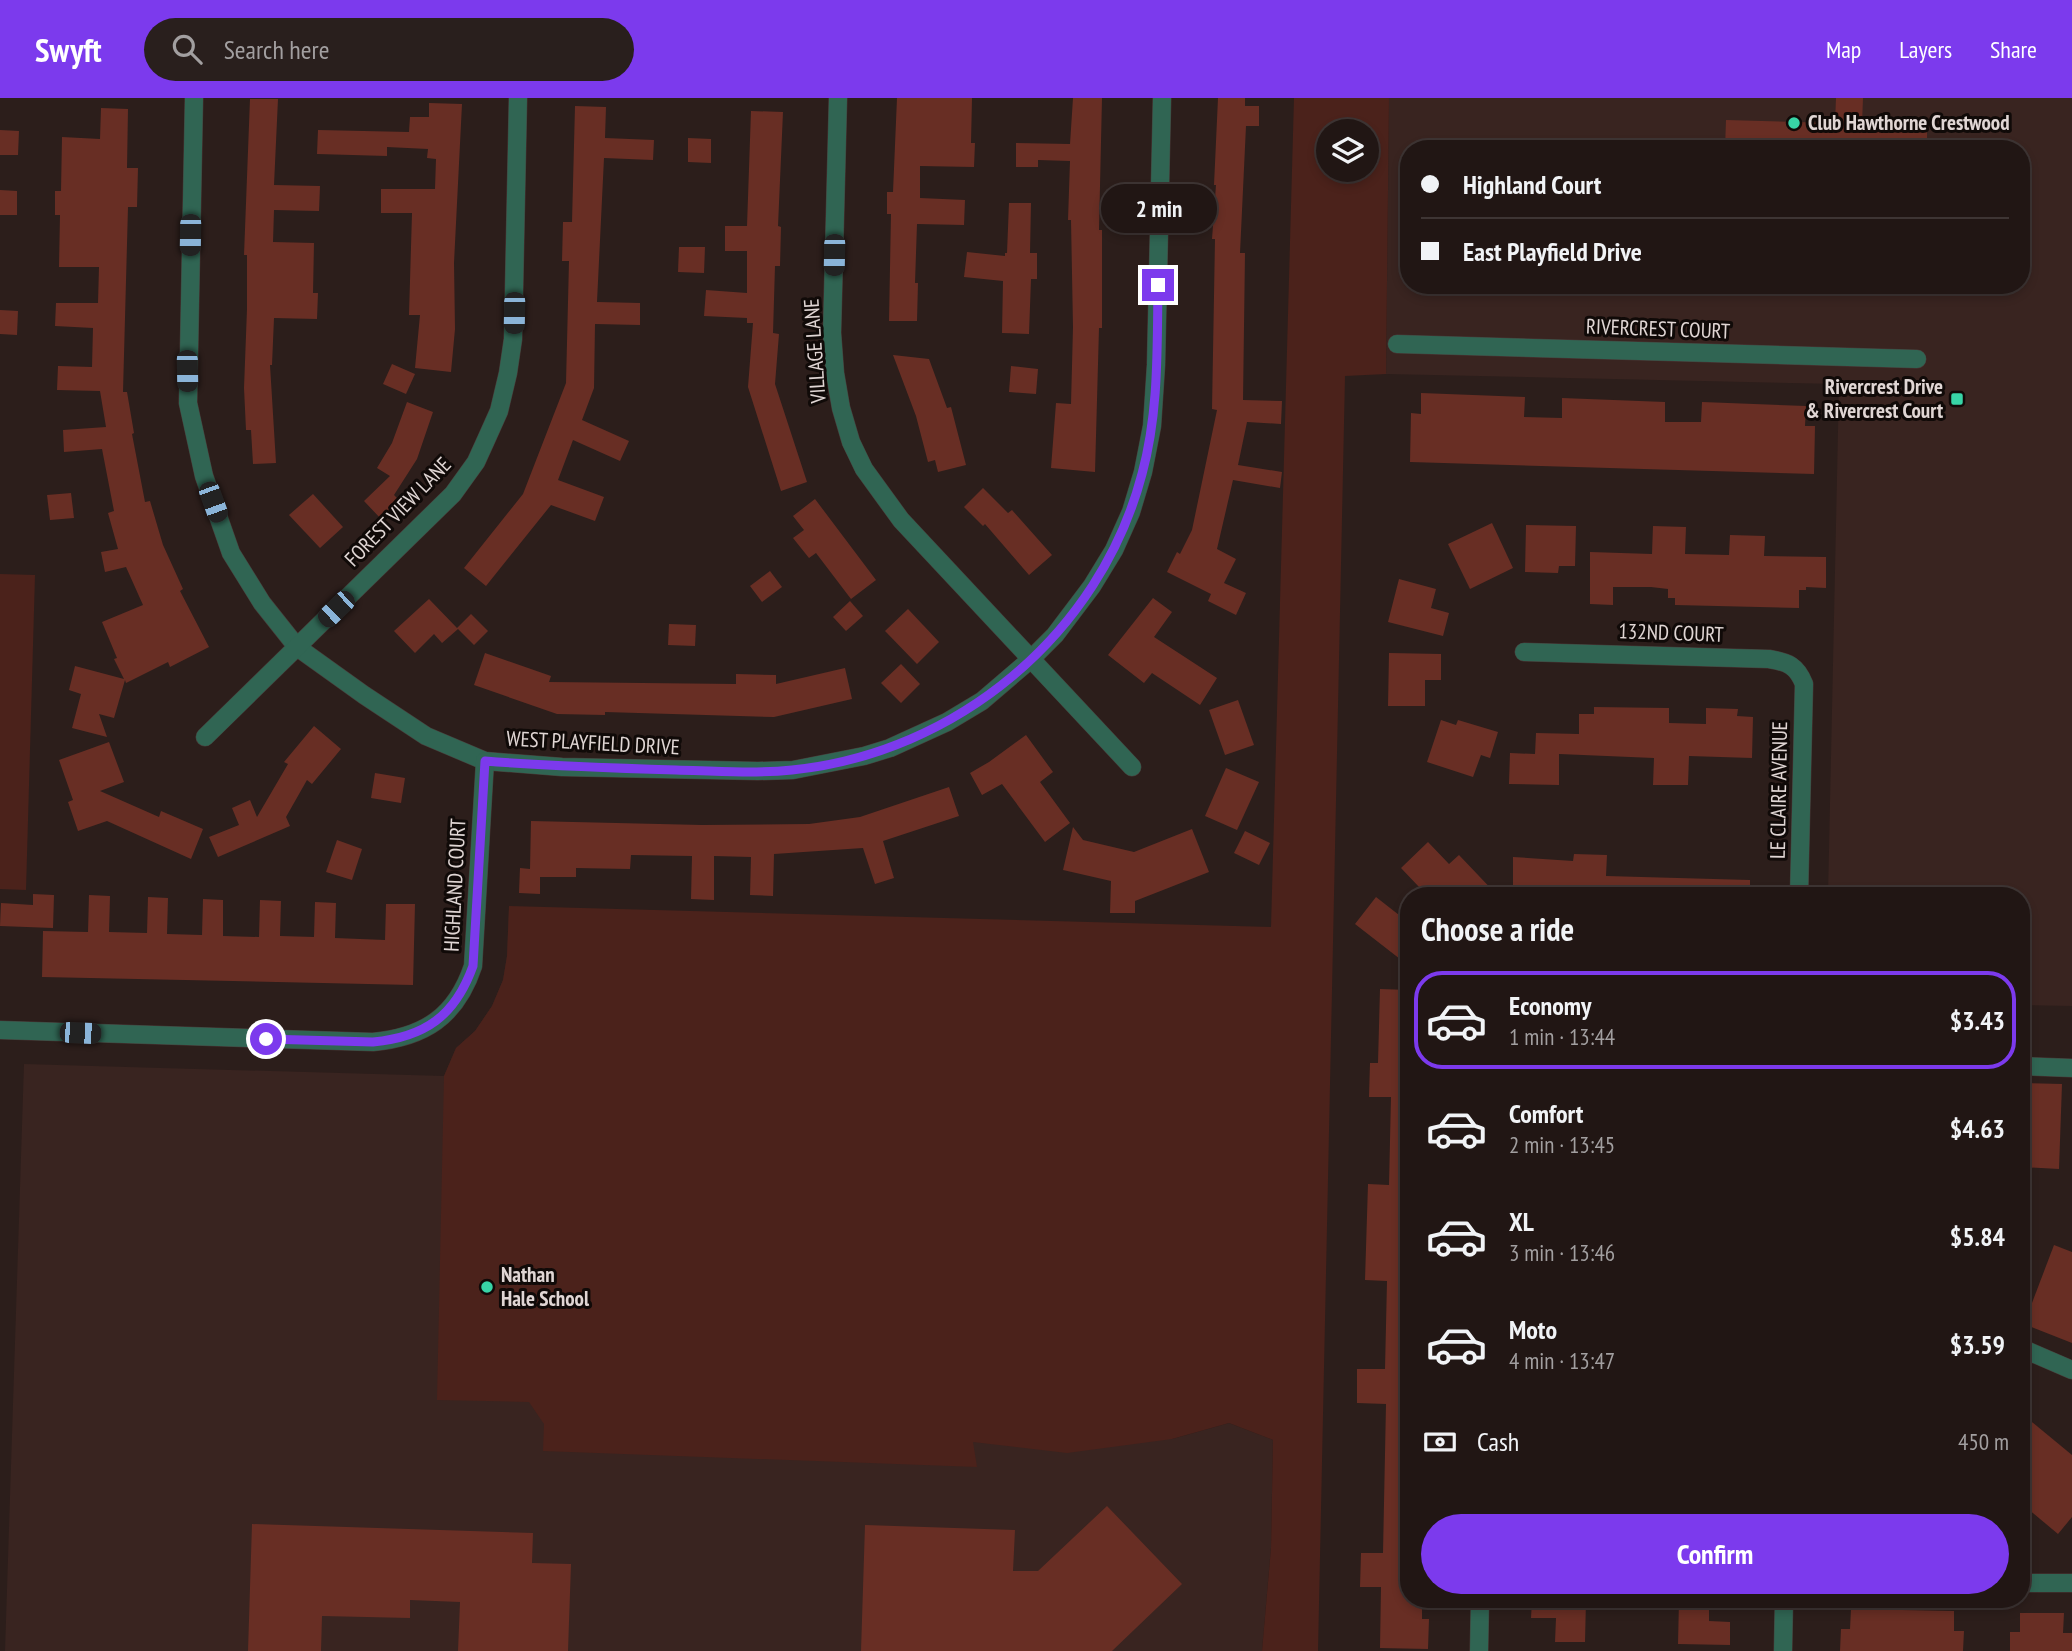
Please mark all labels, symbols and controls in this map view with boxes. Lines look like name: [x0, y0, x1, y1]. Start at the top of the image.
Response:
search box: [144, 18, 634, 81]
text: Swyft: [35, 28, 102, 71]
icon: search: [168, 30, 206, 68]
text: Search here: [224, 33, 329, 66]
text: Map: [1826, 34, 1861, 65]
text: Layers: [1899, 34, 1952, 65]
text: Share: [1990, 34, 2037, 65]
place label: Club Hawthorne Crestwood: [1808, 109, 2010, 136]
marker: Club Hawthorne Crestwood: [1786, 115, 1802, 131]
map controls: [1316, 119, 1379, 182]
button: layers: [1316, 119, 1379, 182]
text: Highland Court: [1463, 168, 1601, 201]
callout: 2 min: [1100, 184, 1216, 232]
text: 2 min: [1136, 194, 1182, 223]
car: [180, 214, 201, 256]
car: [824, 234, 845, 276]
text: East Playfield Drive: [1463, 235, 1642, 268]
route end: [1142, 269, 1174, 301]
car: [504, 292, 525, 334]
street label: VILLAGE LANE: [797, 298, 832, 405]
street label: RIVERCREST COURT: [1586, 312, 1731, 345]
car: [177, 350, 198, 392]
place label: Rivercrest Drive & Rivercrest Court: [1805, 373, 1943, 424]
marker: Rivercrest Drive & Rivercrest Court: [1949, 391, 1965, 407]
street label: FOREST VIEW LANE: [339, 451, 457, 572]
car: [196, 479, 231, 525]
car: [314, 587, 359, 631]
street label: 132ND COURT: [1618, 617, 1725, 648]
street label: LE CLAIRE AVENUE: [1764, 721, 1793, 859]
street label: WEST PLAYFIELD DRIVE: [506, 724, 680, 761]
street label: HIGHLAND COURT: [438, 817, 472, 952]
text: Choose a ride: [1421, 908, 1574, 950]
icon: car: [1425, 989, 1488, 1052]
text: Economy: [1509, 989, 1591, 1022]
text: $3.43: [1950, 1004, 2005, 1037]
car: [59, 1022, 102, 1044]
text: 1 min · 13:44: [1509, 1022, 1615, 1051]
route start: [250, 1023, 282, 1055]
icon: car: [1425, 1097, 1488, 1160]
text: Comfort: [1509, 1097, 1583, 1130]
text: $4.63: [1950, 1112, 2005, 1145]
text: 2 min · 13:45: [1509, 1130, 1615, 1159]
icon: car: [1425, 1205, 1488, 1268]
text: XL: [1509, 1205, 1534, 1238]
text: $5.84: [1950, 1220, 2005, 1253]
text: 3 min · 13:46: [1509, 1238, 1615, 1267]
place label: Nathan Hale School: [501, 1261, 590, 1312]
marker: Nathan Hale School: [479, 1279, 495, 1295]
icon: car: [1425, 1313, 1488, 1376]
text: Moto: [1509, 1313, 1557, 1346]
text: $3.59: [1950, 1328, 2005, 1361]
text: 4 min · 13:47: [1509, 1346, 1615, 1375]
icon: cash: [1421, 1423, 1459, 1461]
text: Cash: [1477, 1425, 1519, 1458]
text: 450 m: [1958, 1427, 2009, 1456]
button: Confirm: [1421, 1514, 2009, 1594]

